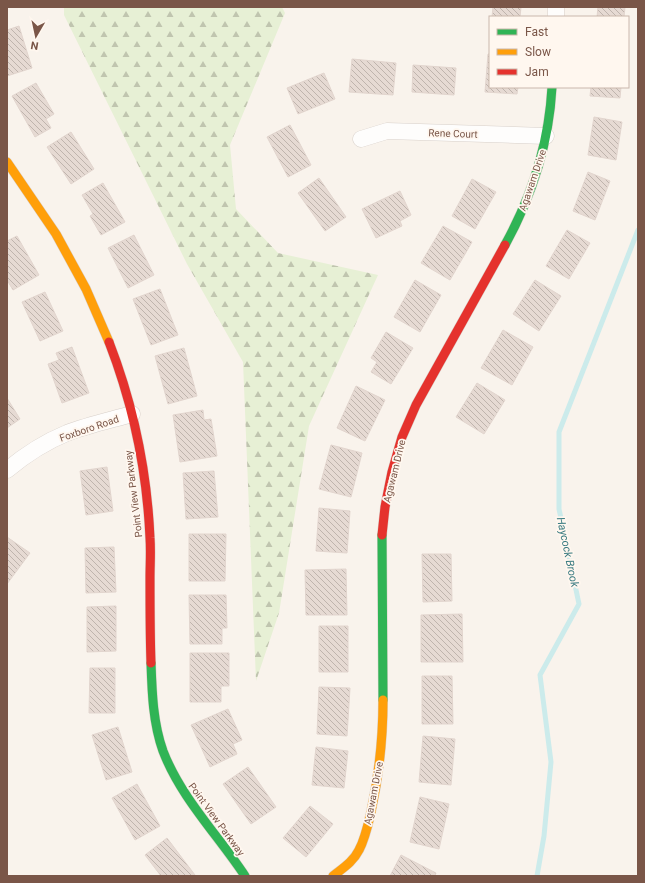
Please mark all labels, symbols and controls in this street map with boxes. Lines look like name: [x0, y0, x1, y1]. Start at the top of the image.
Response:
north arrow: [16, 16, 56, 56]
legend: [489, 16, 629, 88]
text: Fast: [525, 25, 548, 39]
text: N: [29, 38, 39, 52]
text: Slow: [525, 45, 551, 59]
text: Jam: [525, 65, 549, 79]
street label: Rene Court: [428, 127, 478, 140]
street label: Agawam Drive: [517, 148, 548, 212]
street label: Foxboro Road: [58, 413, 120, 444]
street label: Agawam Drive: [381, 439, 408, 504]
street label: Point View Parkway: [123, 450, 144, 538]
water label: Haycock Brook: [554, 516, 581, 589]
street label: Agawam Drive: [362, 761, 385, 826]
street label: Point View Parkway: [186, 781, 247, 858]

